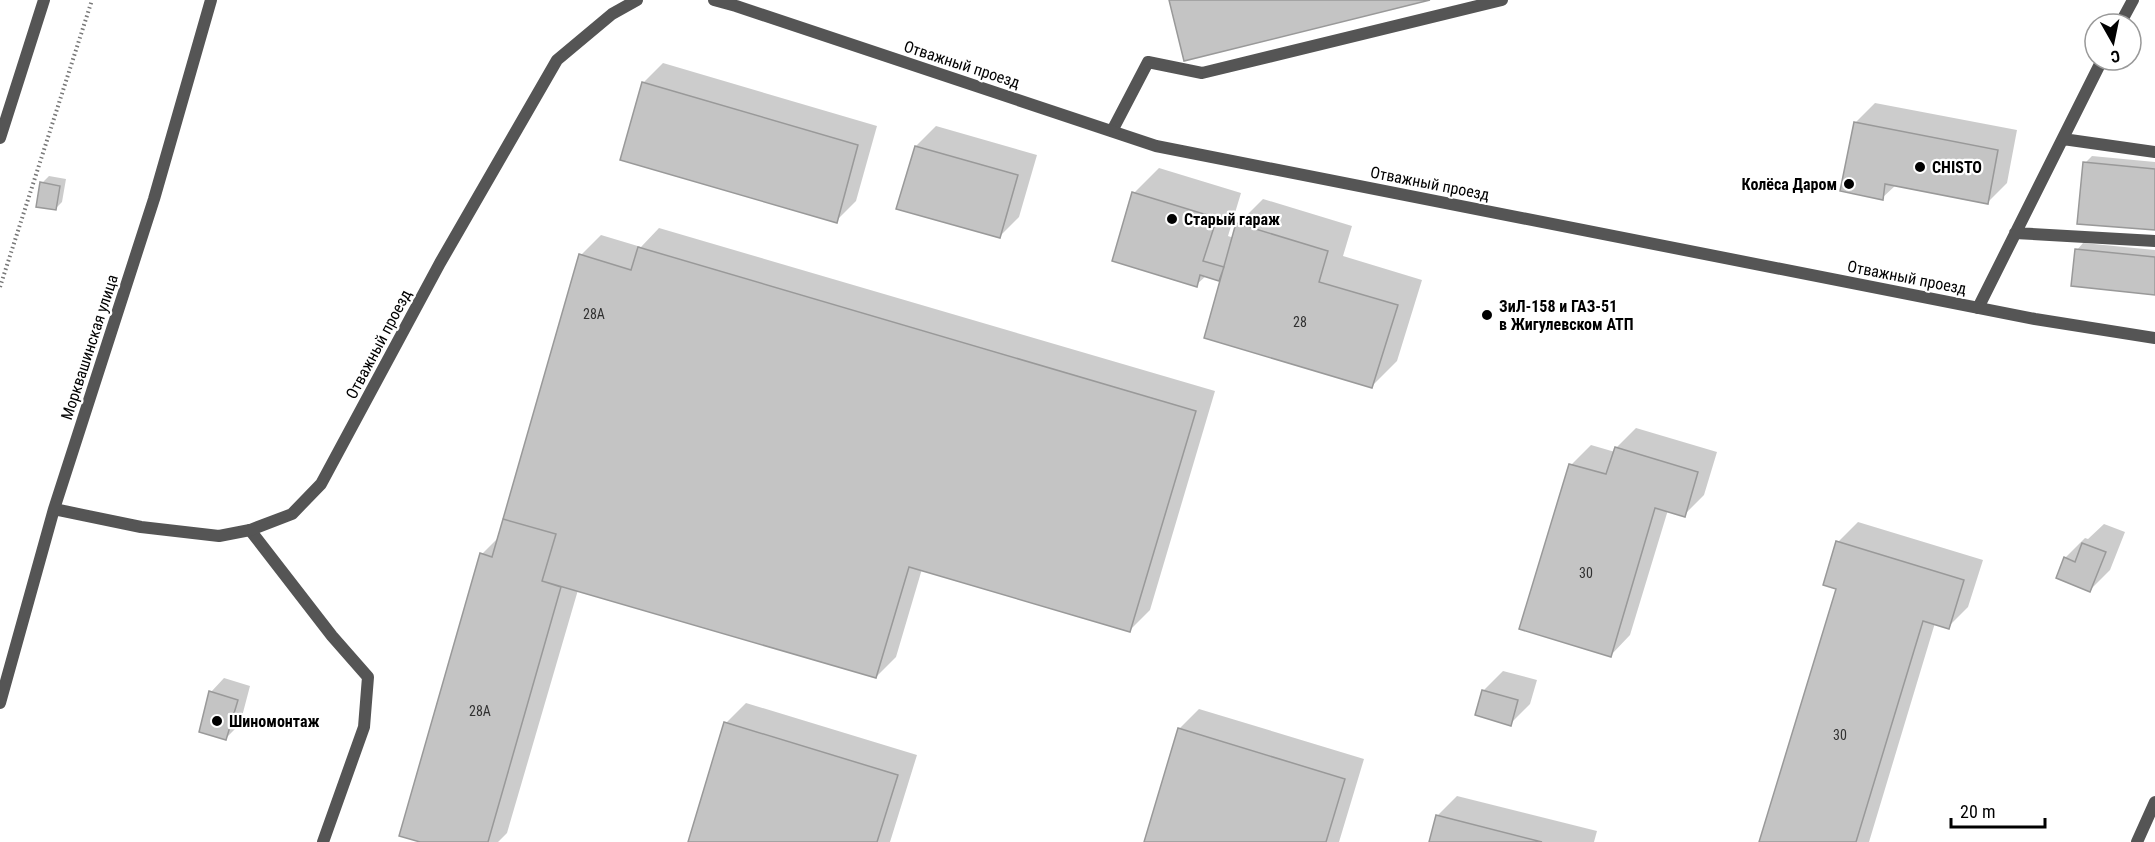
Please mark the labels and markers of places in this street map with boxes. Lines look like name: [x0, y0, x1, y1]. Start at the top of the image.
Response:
place label: CHISTO: [1932, 158, 1982, 177]
marker: CHISTO: [1913, 160, 1927, 174]
place label: Колёса Даром: [1742, 175, 1837, 194]
marker: Колёса Даром: [1842, 177, 1856, 191]
place label: Старый гараж: [1184, 210, 1280, 229]
marker: Старый гараж: [1165, 212, 1179, 226]
place label: ЗиЛ-158 и ГАЗ-51 в Жигулевском АТП: [1499, 297, 1634, 334]
marker: ЗиЛ-158 и ГАЗ-51 в Жигулевском АТП: [1480, 308, 1494, 322]
place label: Шиномонтаж: [229, 712, 320, 731]
marker: Шиномонтаж: [210, 714, 224, 728]

